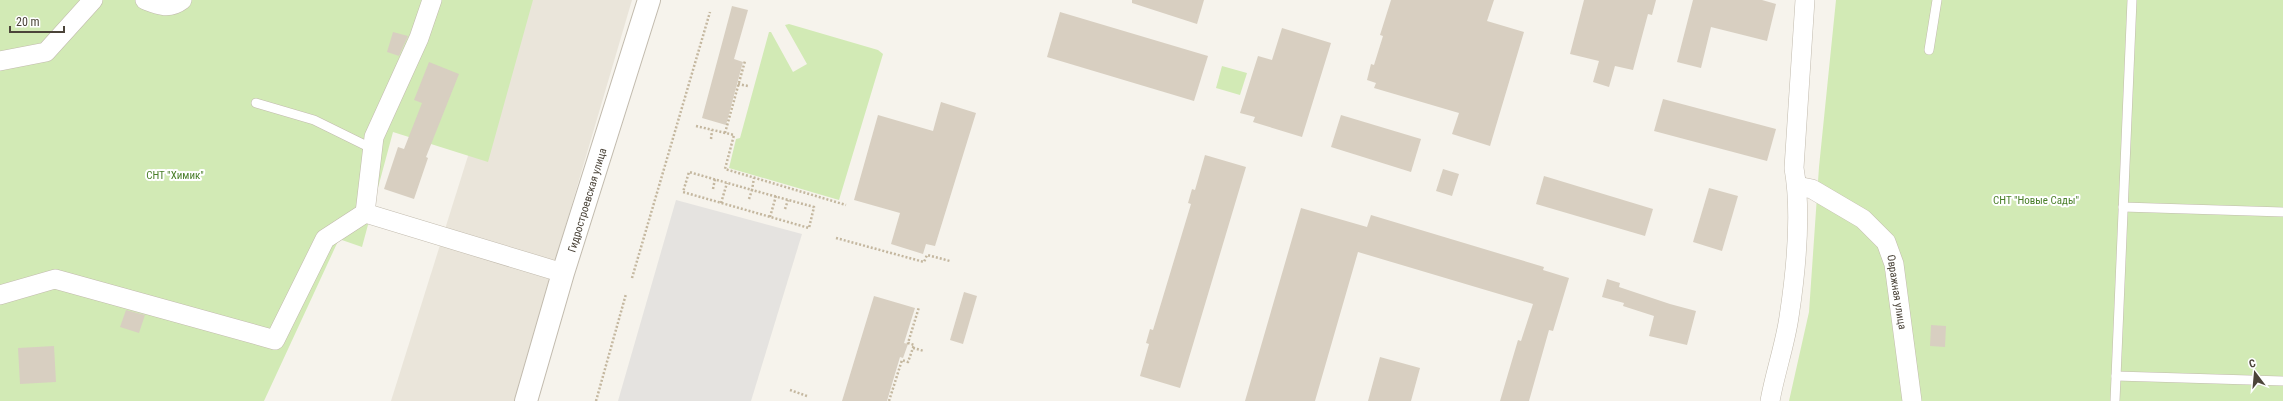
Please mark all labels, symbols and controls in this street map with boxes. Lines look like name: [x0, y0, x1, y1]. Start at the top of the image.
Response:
scale bar: [10, 8, 64, 34]
text: 20 m: [16, 15, 40, 29]
street label: Гидростроевская улица: [565, 147, 610, 254]
park label: СНТ "Химик": [146, 169, 204, 182]
park label: СНТ "Новые Сады": [1993, 194, 2079, 207]
street label: Овражная улица: [1884, 254, 1909, 330]
north arrow: [2235, 353, 2275, 393]
text: С: [2248, 357, 2257, 371]

